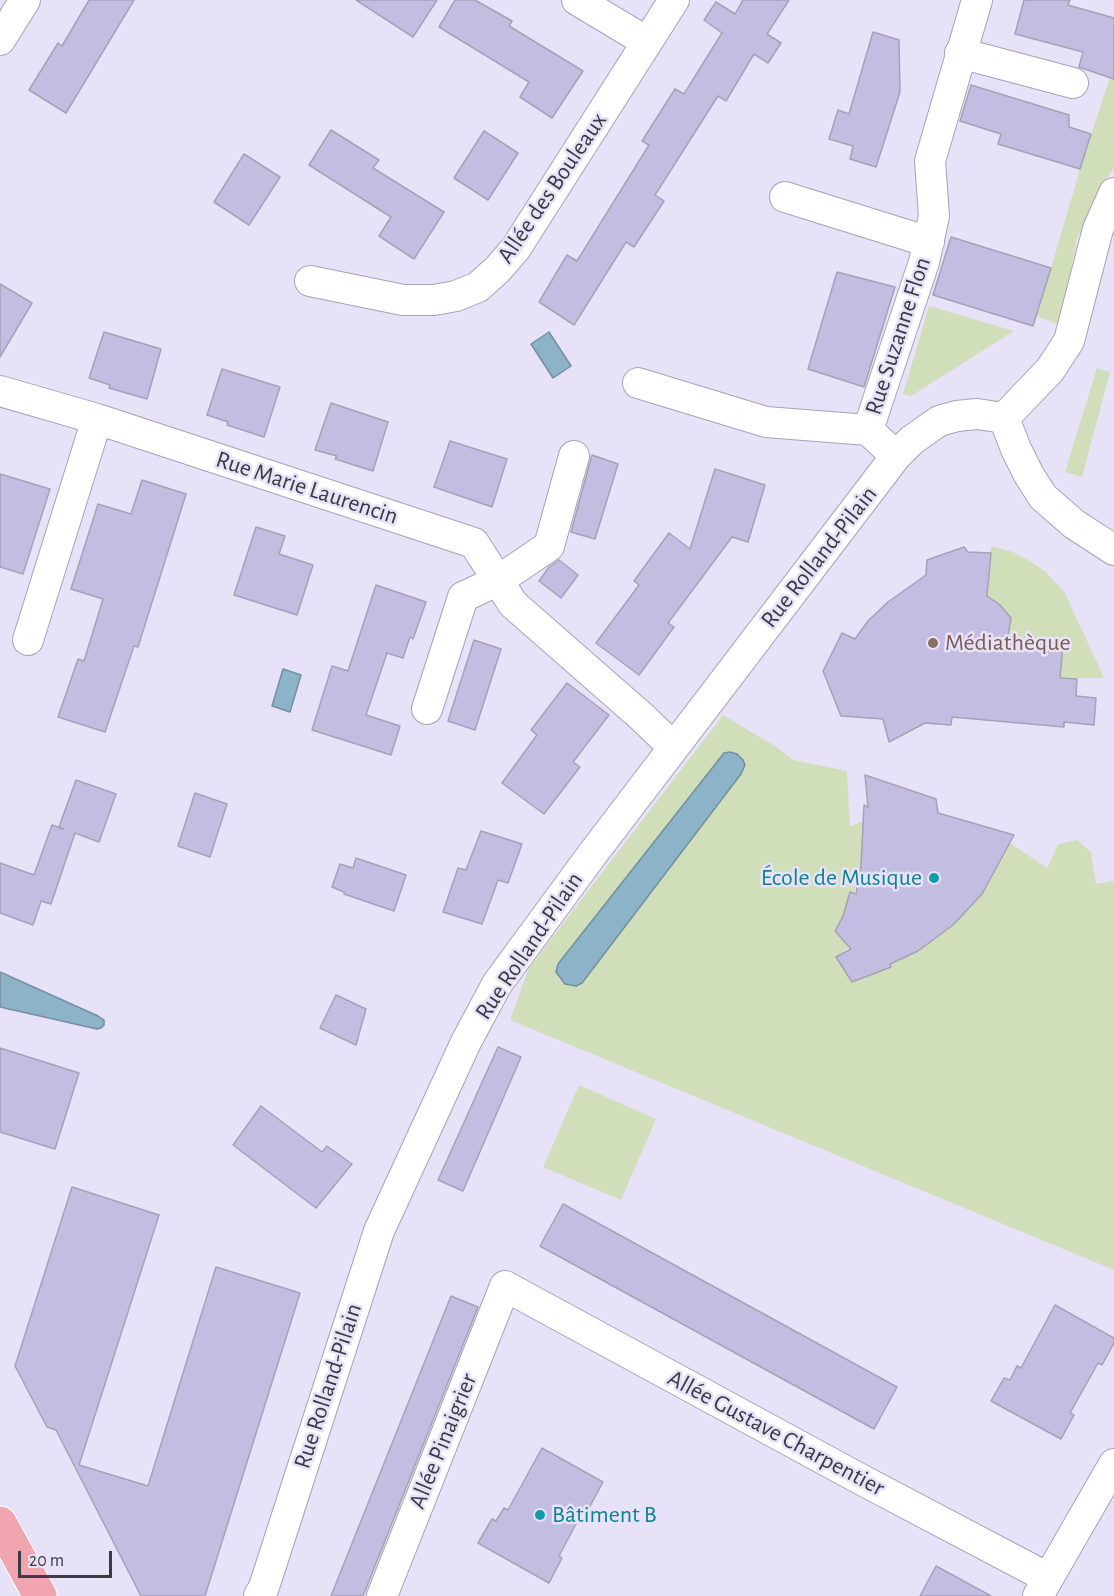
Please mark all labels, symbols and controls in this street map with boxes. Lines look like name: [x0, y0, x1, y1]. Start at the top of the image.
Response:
street label: Allée des Bouleaux: [491, 107, 613, 269]
street label: Rue Suzanne Flon: [859, 253, 937, 419]
street label: Rue Marie Laurencin: [212, 445, 402, 531]
street label: Rue Rolland-Pilain: [755, 480, 883, 634]
place label: Médiathèque: [945, 629, 1071, 657]
marker: Médiathèque: [926, 636, 940, 650]
place label: École de Musique: [761, 864, 922, 892]
street label: Rue Rolland-Pilain: [469, 867, 589, 1025]
marker: École de Musique: [927, 871, 941, 885]
street label: Rue Rolland-Pilain: [288, 1300, 368, 1472]
street label: Allée Gustave Charpentier: [663, 1364, 889, 1502]
street label: Allée Pinaigrier: [403, 1369, 483, 1513]
place label: Bâtiment B: [552, 1501, 657, 1529]
marker: Bâtiment B: [533, 1508, 547, 1522]
scale bar: [21, 1539, 116, 1577]
text: 20 m: [29, 1552, 64, 1570]

